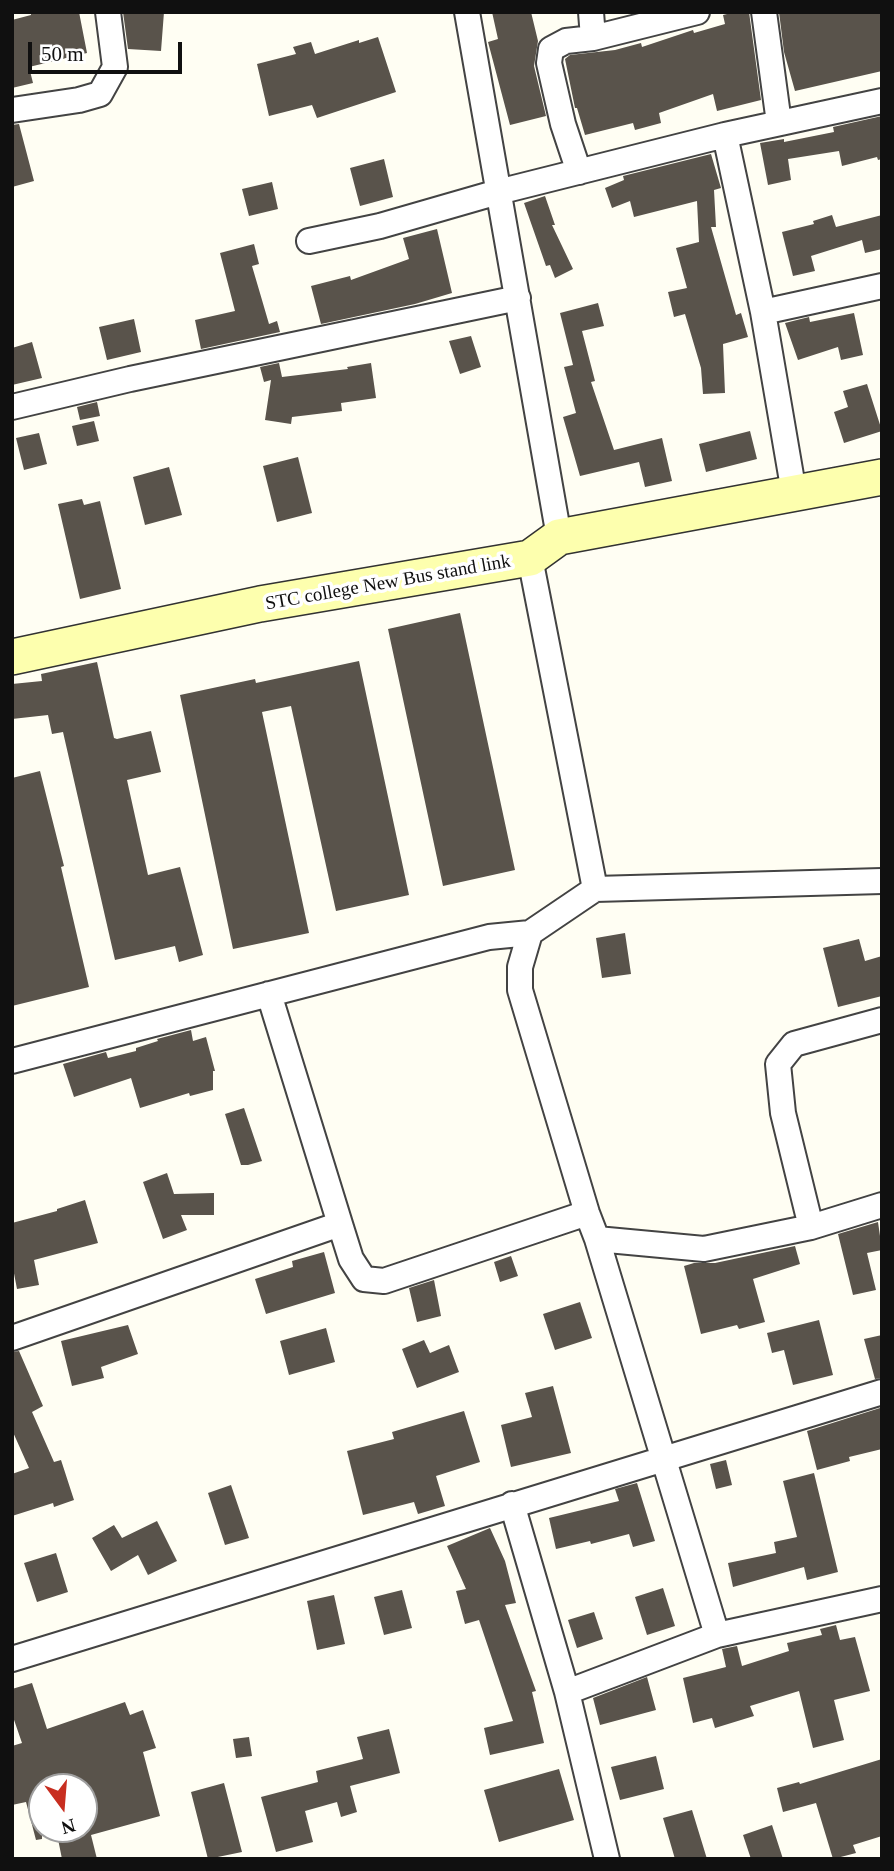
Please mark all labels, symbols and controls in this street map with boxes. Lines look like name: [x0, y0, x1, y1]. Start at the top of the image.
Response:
scale bar: [32, 28, 186, 72]
text: 50 m: [41, 42, 84, 66]
street label: STC college New Bus stand link: [264, 550, 512, 616]
north arrow: [28, 1773, 98, 1843]
text: N: [59, 1815, 78, 1839]

